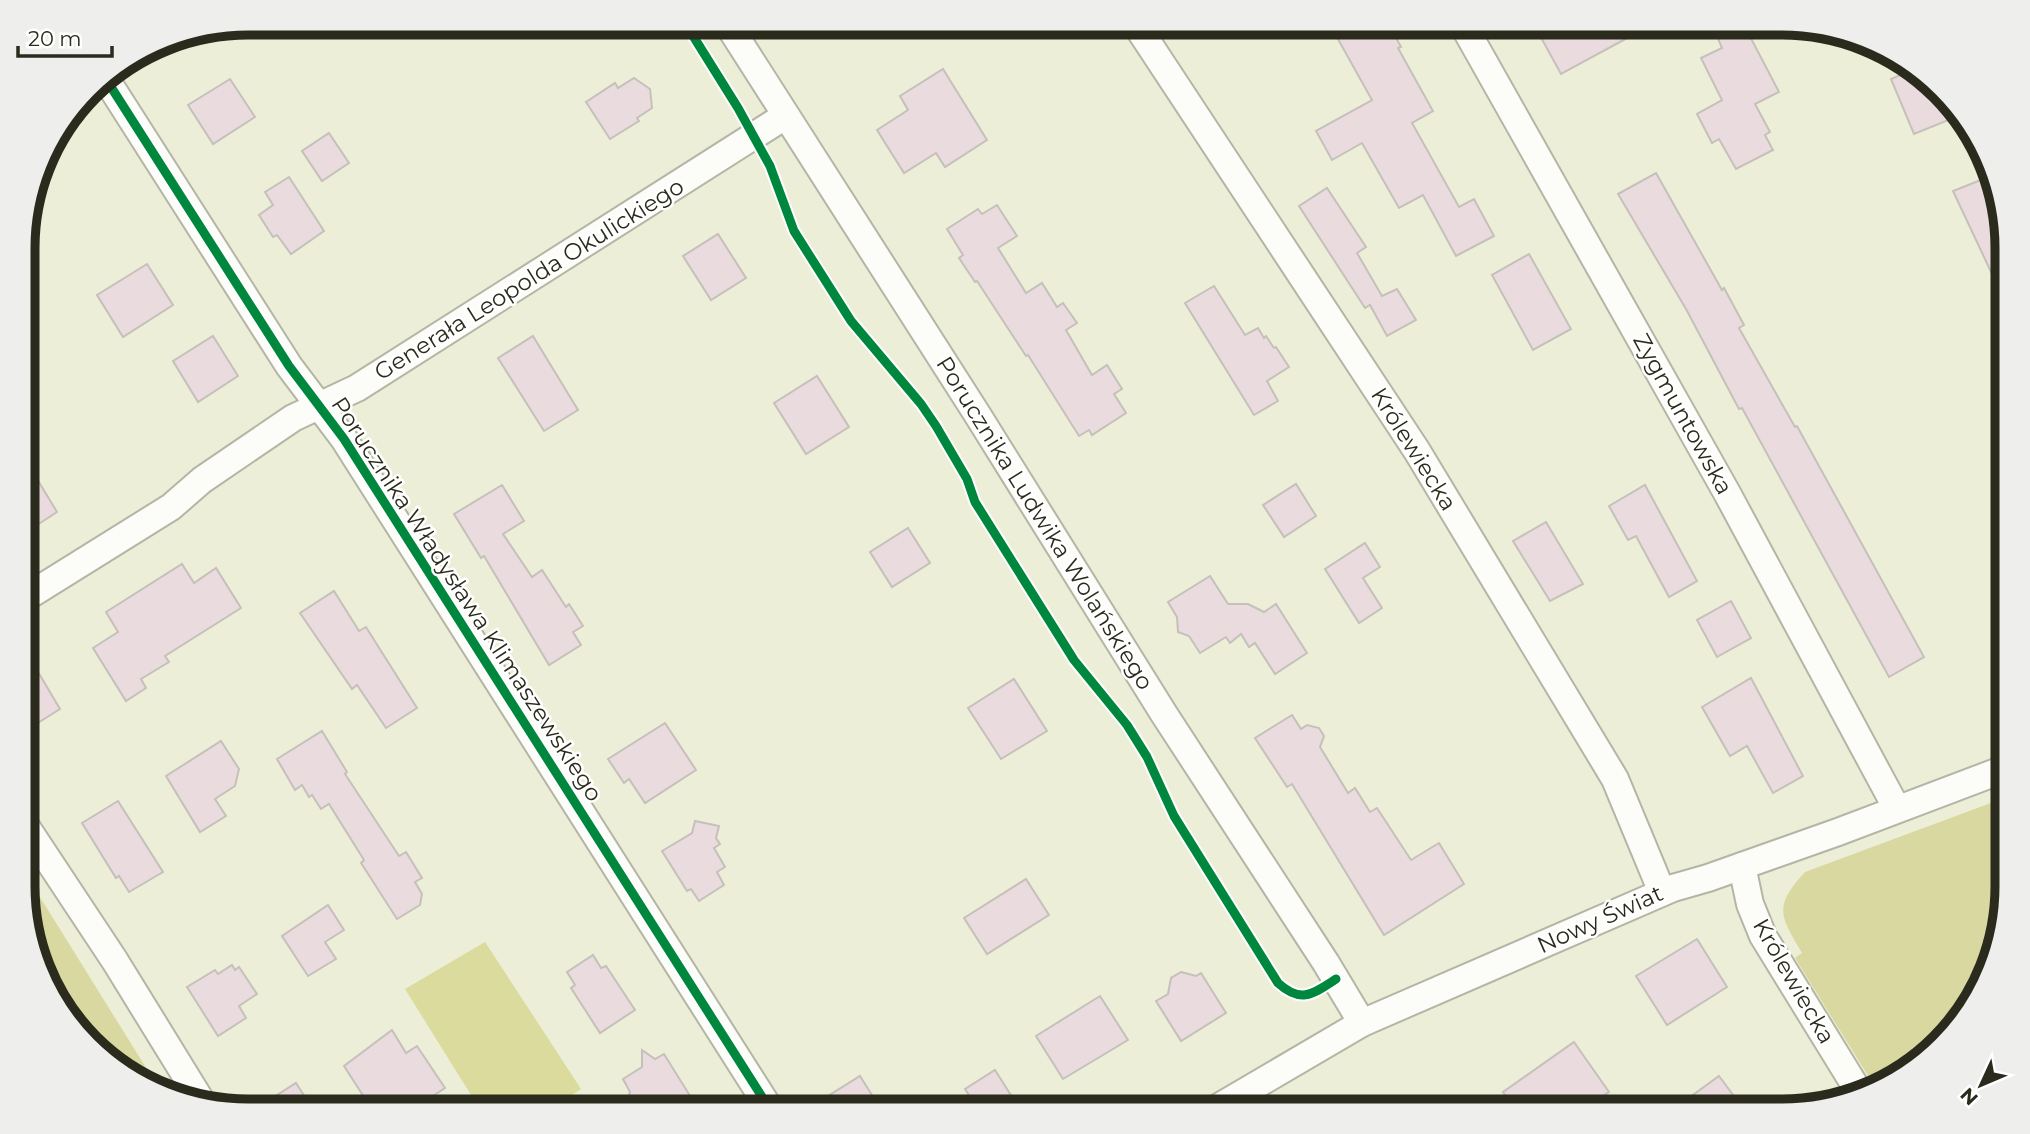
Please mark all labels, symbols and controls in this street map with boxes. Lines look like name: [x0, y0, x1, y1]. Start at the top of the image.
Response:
scale bar: [18, 14, 112, 58]
text: 20 m: [28, 26, 82, 51]
street label: Generała Leopolda Okulickiego: [369, 172, 689, 386]
street label: Zygmuntowska: [1627, 329, 1739, 499]
street label: Porucznika Ludwika Wolańskiego: [930, 351, 1160, 695]
street label: Królewiecka: [1365, 382, 1463, 516]
street label: Porucznika Władysława Klimaszewskiego: [325, 391, 609, 807]
street label: Nowy Świat: [1533, 879, 1667, 959]
street label: Królewiecka: [1747, 914, 1841, 1048]
north arrow: [1946, 1050, 2016, 1120]
text: N: [1956, 1083, 1983, 1110]

